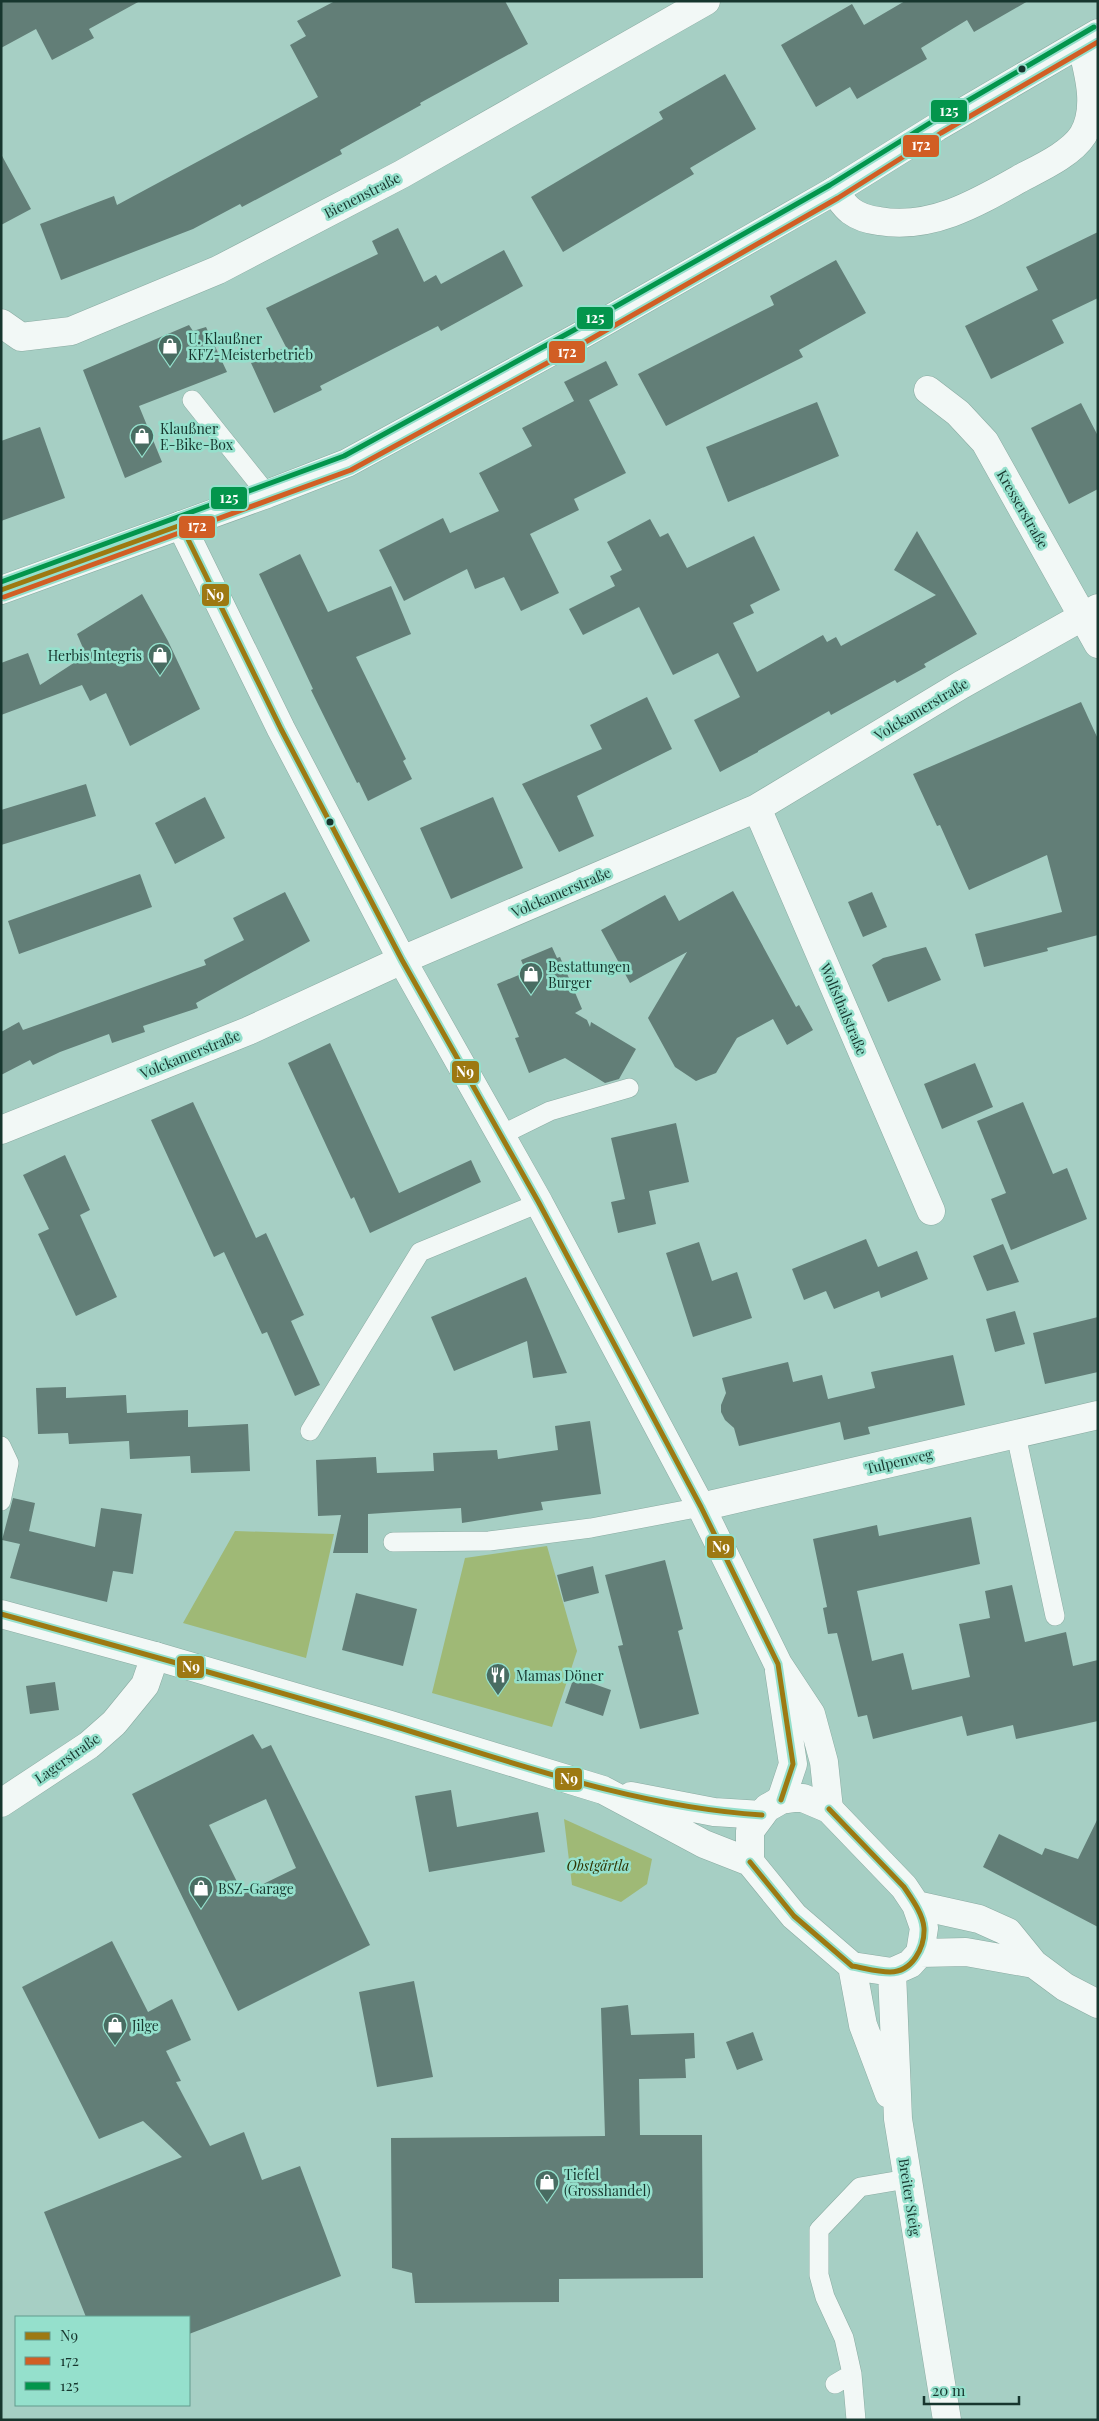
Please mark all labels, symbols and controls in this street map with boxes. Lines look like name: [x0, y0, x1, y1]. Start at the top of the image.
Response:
unlabelled marker: [1017, 64, 1027, 74]
line badge: 125: [930, 99, 968, 123]
text: 125: [939, 101, 959, 120]
line badge: 172: [902, 134, 940, 158]
text: 172: [911, 135, 931, 154]
street label: Bienenstraße: [321, 168, 403, 222]
line badge: 125: [576, 306, 614, 330]
text: 125: [585, 308, 605, 327]
place label: U. Klaußner KFZ-Meisterbetrieb: [188, 329, 313, 364]
shop icon: U. Klaußner KFZ-Meisterbetrieb: [157, 333, 183, 367]
line badge: 172: [548, 340, 586, 364]
text: 172: [557, 342, 577, 361]
place label: Klaußner E-Bike-Box: [160, 419, 234, 454]
shop icon: Klaußner E-Bike-Box: [129, 423, 155, 457]
street label: Kresserstraße: [993, 466, 1053, 552]
line badge: 125: [210, 486, 248, 510]
text: 125: [219, 488, 239, 507]
line badge: 172: [178, 515, 216, 539]
text: 172: [187, 516, 207, 535]
line badge: N9: [201, 583, 230, 607]
text: N9: [206, 585, 224, 604]
shop icon: Herbis Integris: [147, 642, 173, 676]
place label: Herbis Integris: [48, 646, 142, 665]
street label: Volckamerstraße: [870, 674, 971, 745]
unlabelled marker: [325, 817, 335, 827]
street label: Volckamerstraße: [508, 863, 614, 922]
place label: Bestattungen Burger: [548, 957, 631, 992]
street label: Wolfsthalstraße: [816, 959, 872, 1058]
shop icon: Bestattungen Burger: [518, 961, 544, 995]
street label: Volckamerstraße: [136, 1025, 243, 1083]
line badge: N9: [451, 1060, 480, 1084]
text: N9: [456, 1062, 474, 1081]
street label: Tulpenweg: [864, 1444, 935, 1478]
line badge: N9: [706, 1535, 735, 1559]
text: N9: [712, 1537, 730, 1556]
line badge: N9: [176, 1655, 205, 1679]
text: N9: [182, 1657, 200, 1676]
restaurant icon: Mamas Döner: [485, 1662, 511, 1696]
place label: Mamas Döner: [516, 1666, 604, 1685]
street label: Lagerstraße: [31, 1729, 103, 1787]
line badge: N9: [554, 1767, 583, 1791]
text: N9: [560, 1769, 578, 1788]
park label: Obstgärtla: [567, 1856, 629, 1875]
shop icon: BSZ-Garage: [188, 1875, 214, 1909]
place label: BSZ-Garage: [218, 1879, 294, 1898]
shop icon: Jilge: [102, 2012, 128, 2046]
place label: Jilge: [131, 2016, 159, 2035]
street label: Breiter Steig: [894, 2157, 926, 2238]
place label: Tiefel (Grosshandel): [564, 2165, 651, 2200]
shop icon: Tiefel (Grosshandel): [534, 2169, 560, 2203]
legend: [15, 2316, 190, 2406]
text: N9: [60, 2325, 78, 2345]
text: 172: [60, 2350, 79, 2370]
scale bar: [924, 2374, 1019, 2406]
text: 125: [60, 2375, 79, 2395]
text: 20 m: [932, 2380, 966, 2400]

